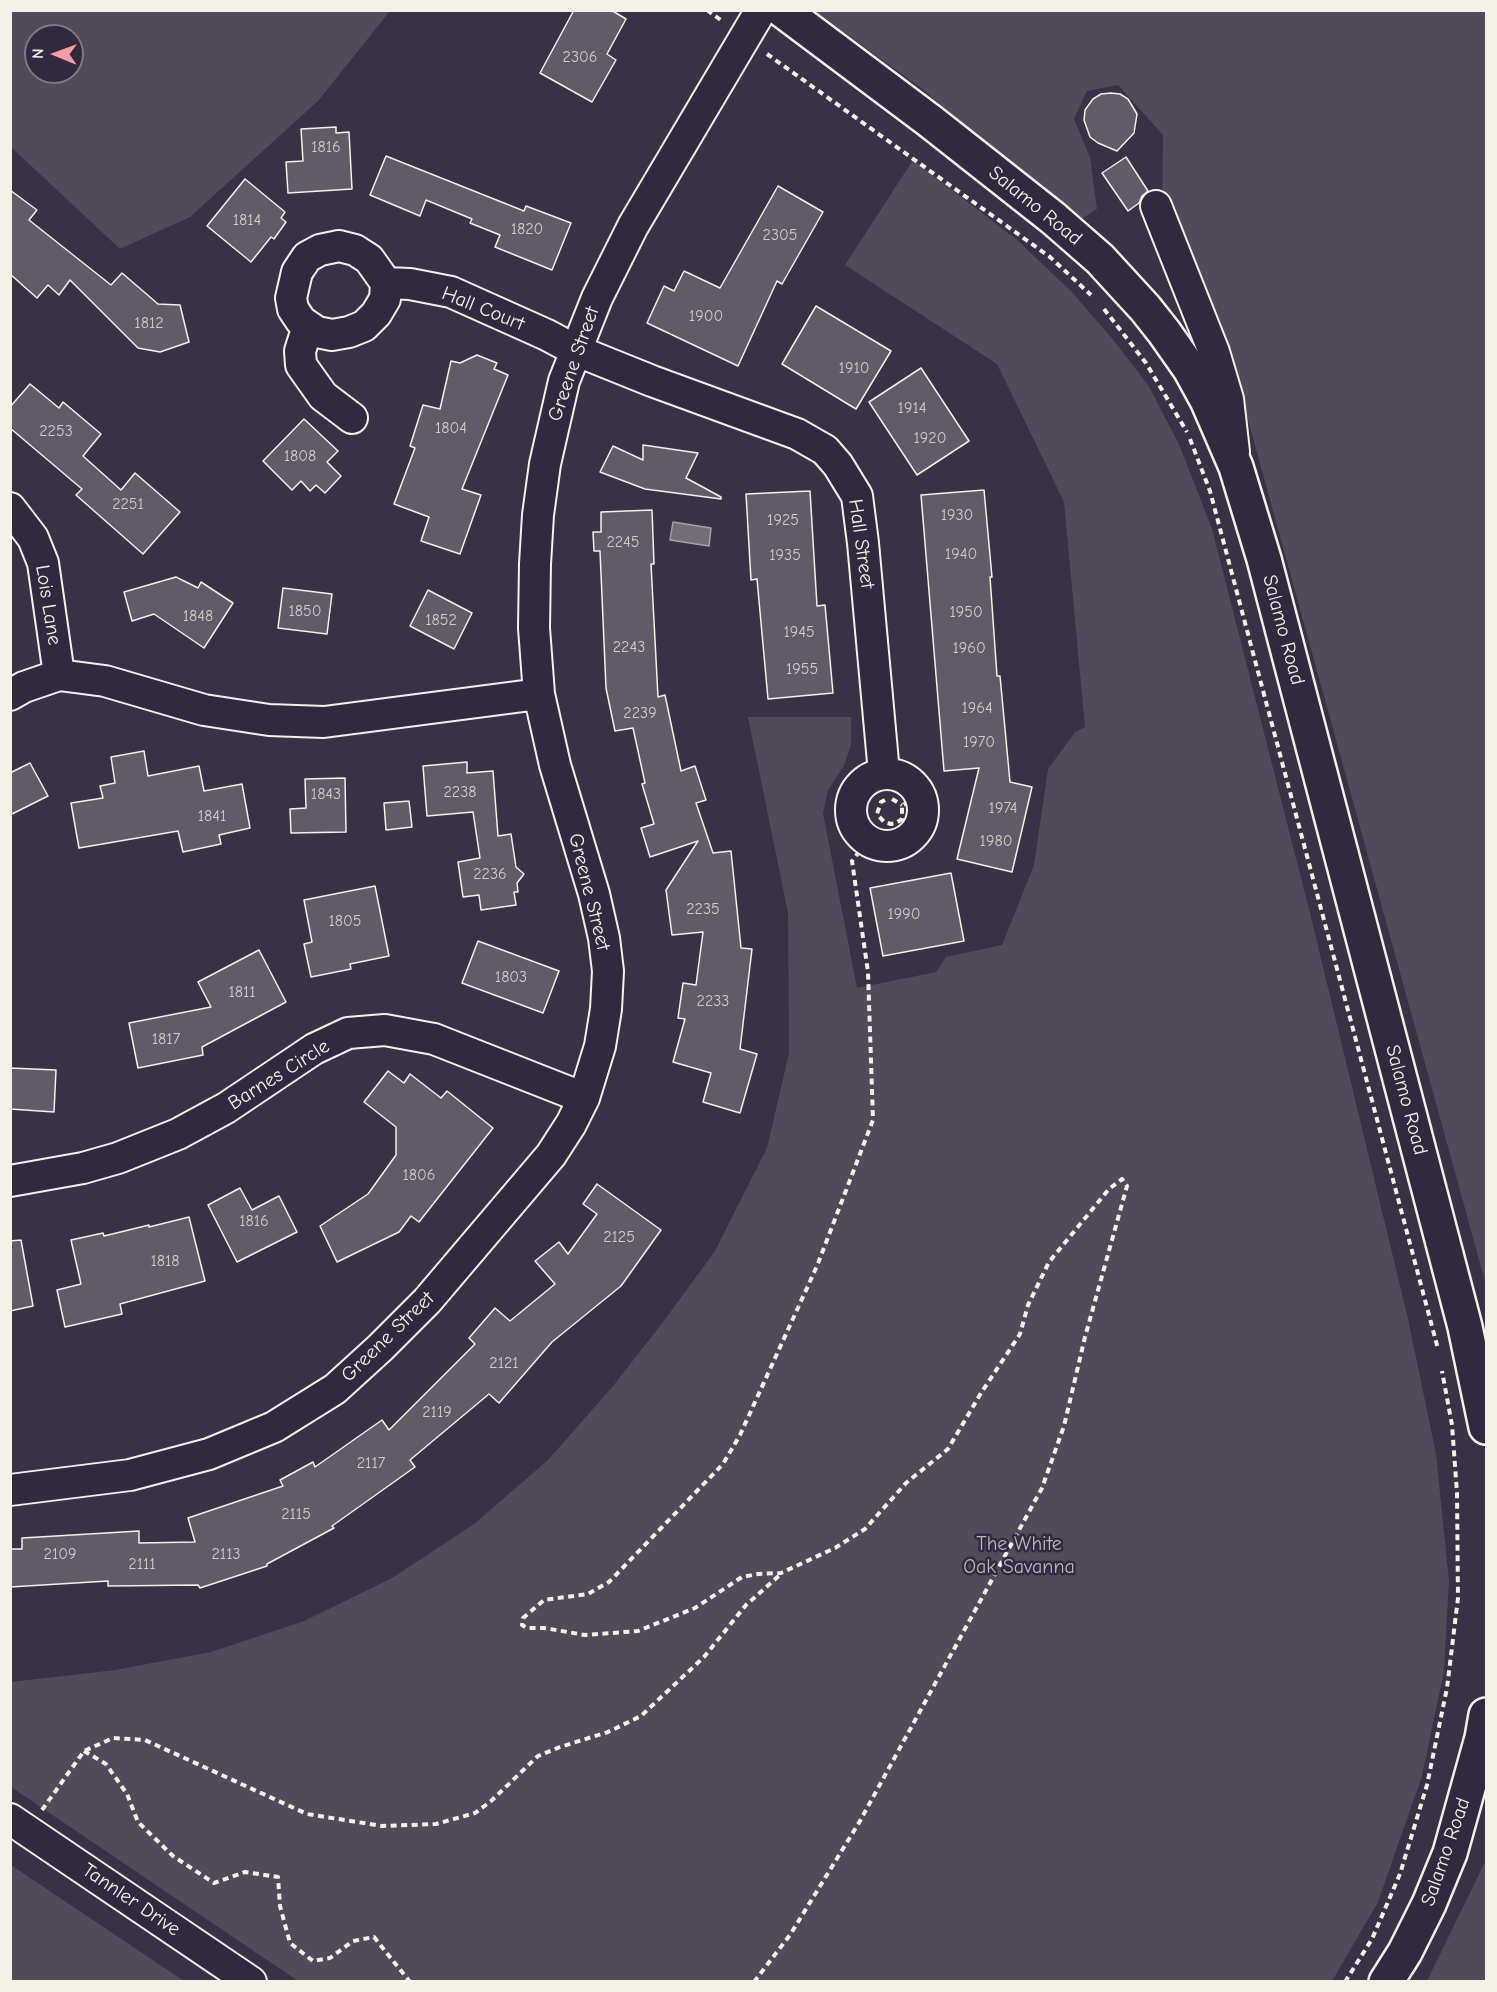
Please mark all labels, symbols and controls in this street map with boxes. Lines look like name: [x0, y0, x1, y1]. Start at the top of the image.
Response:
north arrow: [24, 24, 84, 84]
house number: 2306: [563, 47, 597, 67]
text: N: [29, 48, 47, 59]
house number: 1816: [311, 137, 341, 157]
street label: Salamo Road: [984, 161, 1086, 251]
house number: 1814: [233, 210, 261, 230]
house number: 1820: [511, 219, 543, 239]
house number: 2305: [763, 225, 797, 245]
street label: Hall Court: [438, 282, 528, 336]
street label: Greene Street: [543, 303, 605, 425]
house number: 1900: [689, 306, 723, 326]
house number: 1812: [134, 313, 164, 333]
house number: 1910: [839, 358, 869, 378]
house number: 1914: [898, 398, 926, 418]
house number: 1804: [435, 418, 467, 438]
house number: 2253: [39, 421, 73, 441]
house number: 1920: [914, 428, 946, 448]
house number: 1808: [284, 446, 316, 466]
house number: 2251: [112, 494, 144, 514]
street label: Hall Street: [843, 498, 879, 590]
house number: 1930: [941, 505, 973, 525]
house number: 1925: [767, 510, 799, 530]
house number: 2245: [606, 532, 640, 552]
house number: 1940: [945, 544, 977, 564]
house number: 1935: [769, 545, 801, 565]
street label: Lois Lane: [30, 563, 66, 647]
street label: Salamo Road: [1257, 572, 1309, 688]
house number: 1850: [289, 601, 321, 621]
house number: 1950: [949, 602, 983, 622]
house number: 1848: [183, 606, 213, 626]
house number: 1852: [425, 610, 457, 630]
house number: 1945: [783, 622, 815, 642]
house number: 2243: [613, 637, 645, 657]
house number: 1960: [952, 638, 986, 658]
house number: 1955: [786, 659, 818, 679]
house number: 1964: [961, 698, 993, 718]
house number: 2239: [623, 703, 657, 723]
house number: 1970: [963, 732, 995, 752]
house number: 2238: [443, 782, 477, 802]
house number: 1843: [311, 784, 341, 804]
house number: 1974: [989, 798, 1017, 818]
house number: 1841: [198, 806, 226, 826]
street label: Greene Street: [563, 831, 615, 953]
house number: 1980: [980, 831, 1012, 851]
house number: 2236: [473, 864, 507, 884]
house number: 2235: [686, 899, 720, 919]
house number: 1990: [887, 904, 921, 924]
house number: 1805: [329, 911, 361, 931]
house number: 1803: [495, 967, 527, 987]
house number: 1811: [228, 982, 256, 1002]
house number: 2233: [697, 991, 729, 1011]
house number: 1817: [152, 1029, 180, 1049]
street label: Barnes Circle: [224, 1034, 334, 1116]
street label: Salamo Road: [1380, 1042, 1432, 1158]
house number: 1806: [403, 1165, 435, 1185]
house number: 1816: [239, 1211, 269, 1231]
house number: 2125: [603, 1227, 635, 1247]
house number: 1818: [150, 1251, 180, 1271]
street label: Greene Street: [337, 1287, 439, 1387]
house number: 2121: [489, 1353, 519, 1373]
house number: 2119: [422, 1402, 452, 1422]
house number: 2117: [357, 1453, 385, 1473]
house number: 2115: [281, 1504, 311, 1524]
park label: The White Oak Savanna: [963, 1532, 1075, 1579]
house number: 2109: [44, 1544, 76, 1564]
house number: 2113: [211, 1544, 241, 1564]
house number: 2111: [128, 1554, 156, 1574]
street label: Salamo Road: [1416, 1795, 1476, 1909]
street label: Tannler Drive: [77, 1858, 185, 1942]

